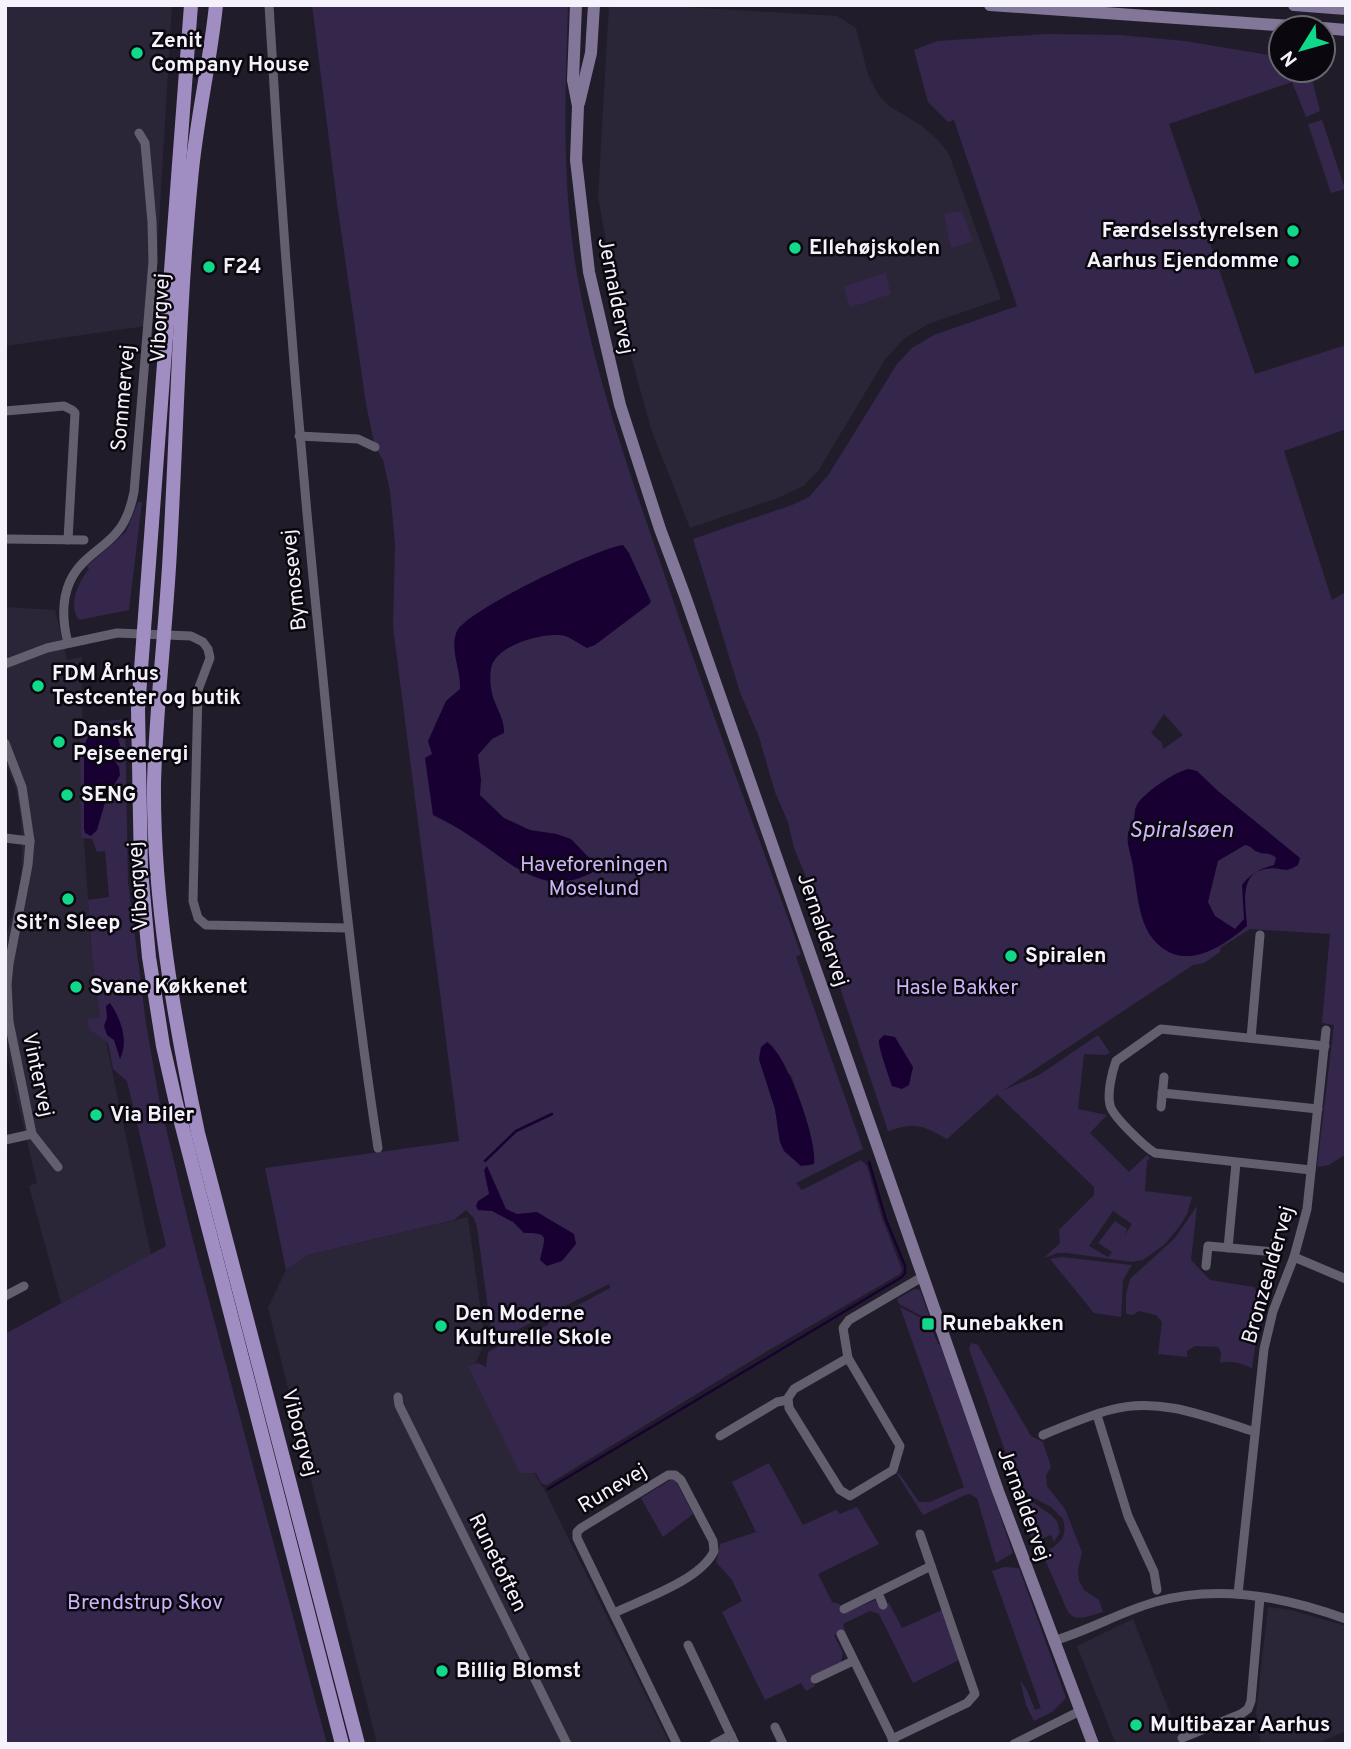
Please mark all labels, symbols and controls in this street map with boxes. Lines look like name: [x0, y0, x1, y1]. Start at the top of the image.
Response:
north arrow: [1267, 14, 1337, 84]
place label: Zenit Company House: [151, 28, 309, 79]
marker: Zenit Company House: [129, 45, 145, 61]
text: N: [1276, 45, 1304, 71]
place label: Færdselsstyrelsen: [1102, 218, 1279, 245]
marker: Færdselsstyrelsen: [1285, 223, 1301, 239]
street label: Jernaldervej: [590, 235, 640, 357]
place label: Ellehøjskolen: [809, 235, 940, 262]
marker: Ellehøjskolen: [787, 240, 803, 256]
place label: Aarhus Ejendomme: [1086, 248, 1279, 275]
marker: Aarhus Ejendomme: [1285, 253, 1301, 269]
place label: F24: [223, 254, 261, 281]
marker: F24: [201, 259, 217, 275]
street label: Viborgvej: [145, 272, 177, 364]
street label: Sommervej: [106, 343, 142, 453]
street label: Bymosevej: [276, 528, 314, 632]
place label: FDM Århus Testcenter og butik: [52, 661, 241, 712]
marker: FDM Århus Testcenter og butik: [30, 678, 46, 694]
place label: Dansk Pejseenergi: [73, 717, 188, 768]
marker: Dansk Pejseenergi: [51, 734, 67, 750]
place label: SENG: [81, 782, 136, 809]
marker: SENG: [59, 787, 75, 803]
water label: Spiralsøen: [1129, 817, 1234, 846]
street label: Viborgvej: [122, 840, 156, 932]
park label: Haveforeningen Moselund: [520, 852, 668, 903]
street label: Jernaldervej: [790, 870, 854, 990]
marker: Sit’n Sleep: [60, 891, 76, 907]
place label: Sit’n Sleep: [16, 910, 120, 937]
place label: Spiralen: [1025, 943, 1107, 970]
marker: Spiralen: [1003, 948, 1019, 964]
place label: Svane Køkkenet: [90, 974, 248, 1001]
park label: Hasle Bakker: [895, 975, 1019, 1002]
marker: Svane Køkkenet: [68, 979, 84, 995]
street label: Vintervej: [15, 1030, 59, 1120]
place label: Via Biler: [110, 1102, 195, 1129]
marker: Via Biler: [88, 1107, 104, 1123]
street label: Bronzealdervej: [1236, 1203, 1302, 1347]
place label: Den Moderne Kulturelle Skole: [455, 1301, 612, 1352]
place label: Runebakken: [942, 1311, 1064, 1338]
marker: Runebakken: [920, 1316, 936, 1332]
marker: Den Moderne Kulturelle Skole: [433, 1318, 449, 1334]
street label: Viborgvej: [274, 1386, 324, 1480]
street label: Jernaldervej: [990, 1445, 1056, 1565]
street label: Runevej: [574, 1458, 652, 1520]
street label: Runetoften: [462, 1509, 532, 1617]
park label: Brendstrup Skov: [67, 1590, 223, 1617]
place label: Billig Blomst: [456, 1658, 581, 1685]
marker: Billig Blomst: [434, 1663, 450, 1679]
place label: Multibazar Aarhus: [1150, 1712, 1330, 1739]
marker: Multibazar Aarhus: [1128, 1717, 1144, 1733]

